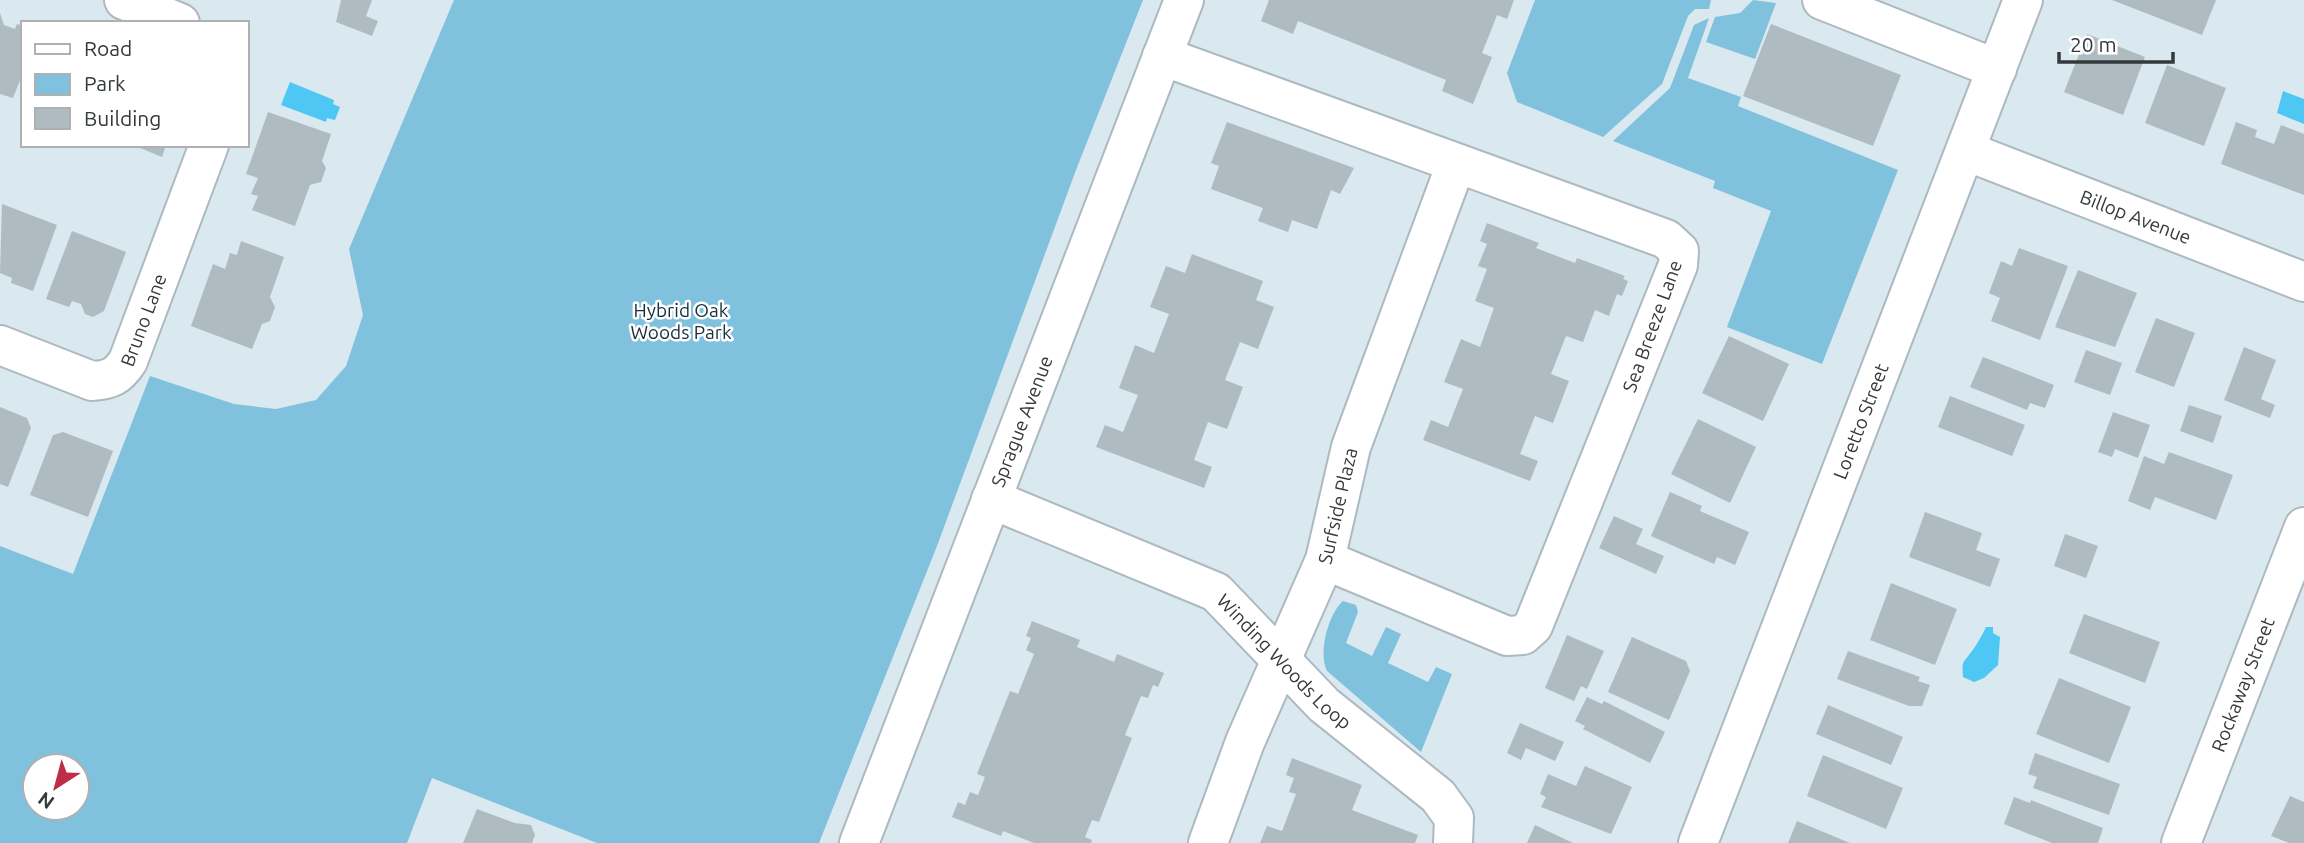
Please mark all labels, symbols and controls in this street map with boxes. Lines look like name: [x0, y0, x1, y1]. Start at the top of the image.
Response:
legend: [21, 21, 248, 147]
scale bar: [2059, 21, 2173, 65]
text: 20 m: [2070, 32, 2117, 56]
text: Road: [84, 36, 132, 60]
text: Park: [84, 71, 126, 95]
text: Building: [84, 106, 161, 130]
street label: Billop Avenue: [2077, 185, 2194, 248]
street label: Sea Breeze Lane: [1618, 257, 1686, 395]
street label: Bruno Lane: [116, 271, 171, 369]
park label: Hybrid Oak Woods Park: [631, 299, 732, 343]
street label: Sprague Avenue: [986, 353, 1057, 490]
street label: Loretto Street: [1828, 360, 1893, 482]
street label: Surfside Plaza: [1313, 445, 1362, 566]
street label: Winding Woods Loop: [1213, 589, 1356, 734]
street label: Rockaway Street: [2207, 614, 2279, 755]
north arrow: [21, 752, 91, 822]
text: N: [34, 788, 58, 814]

